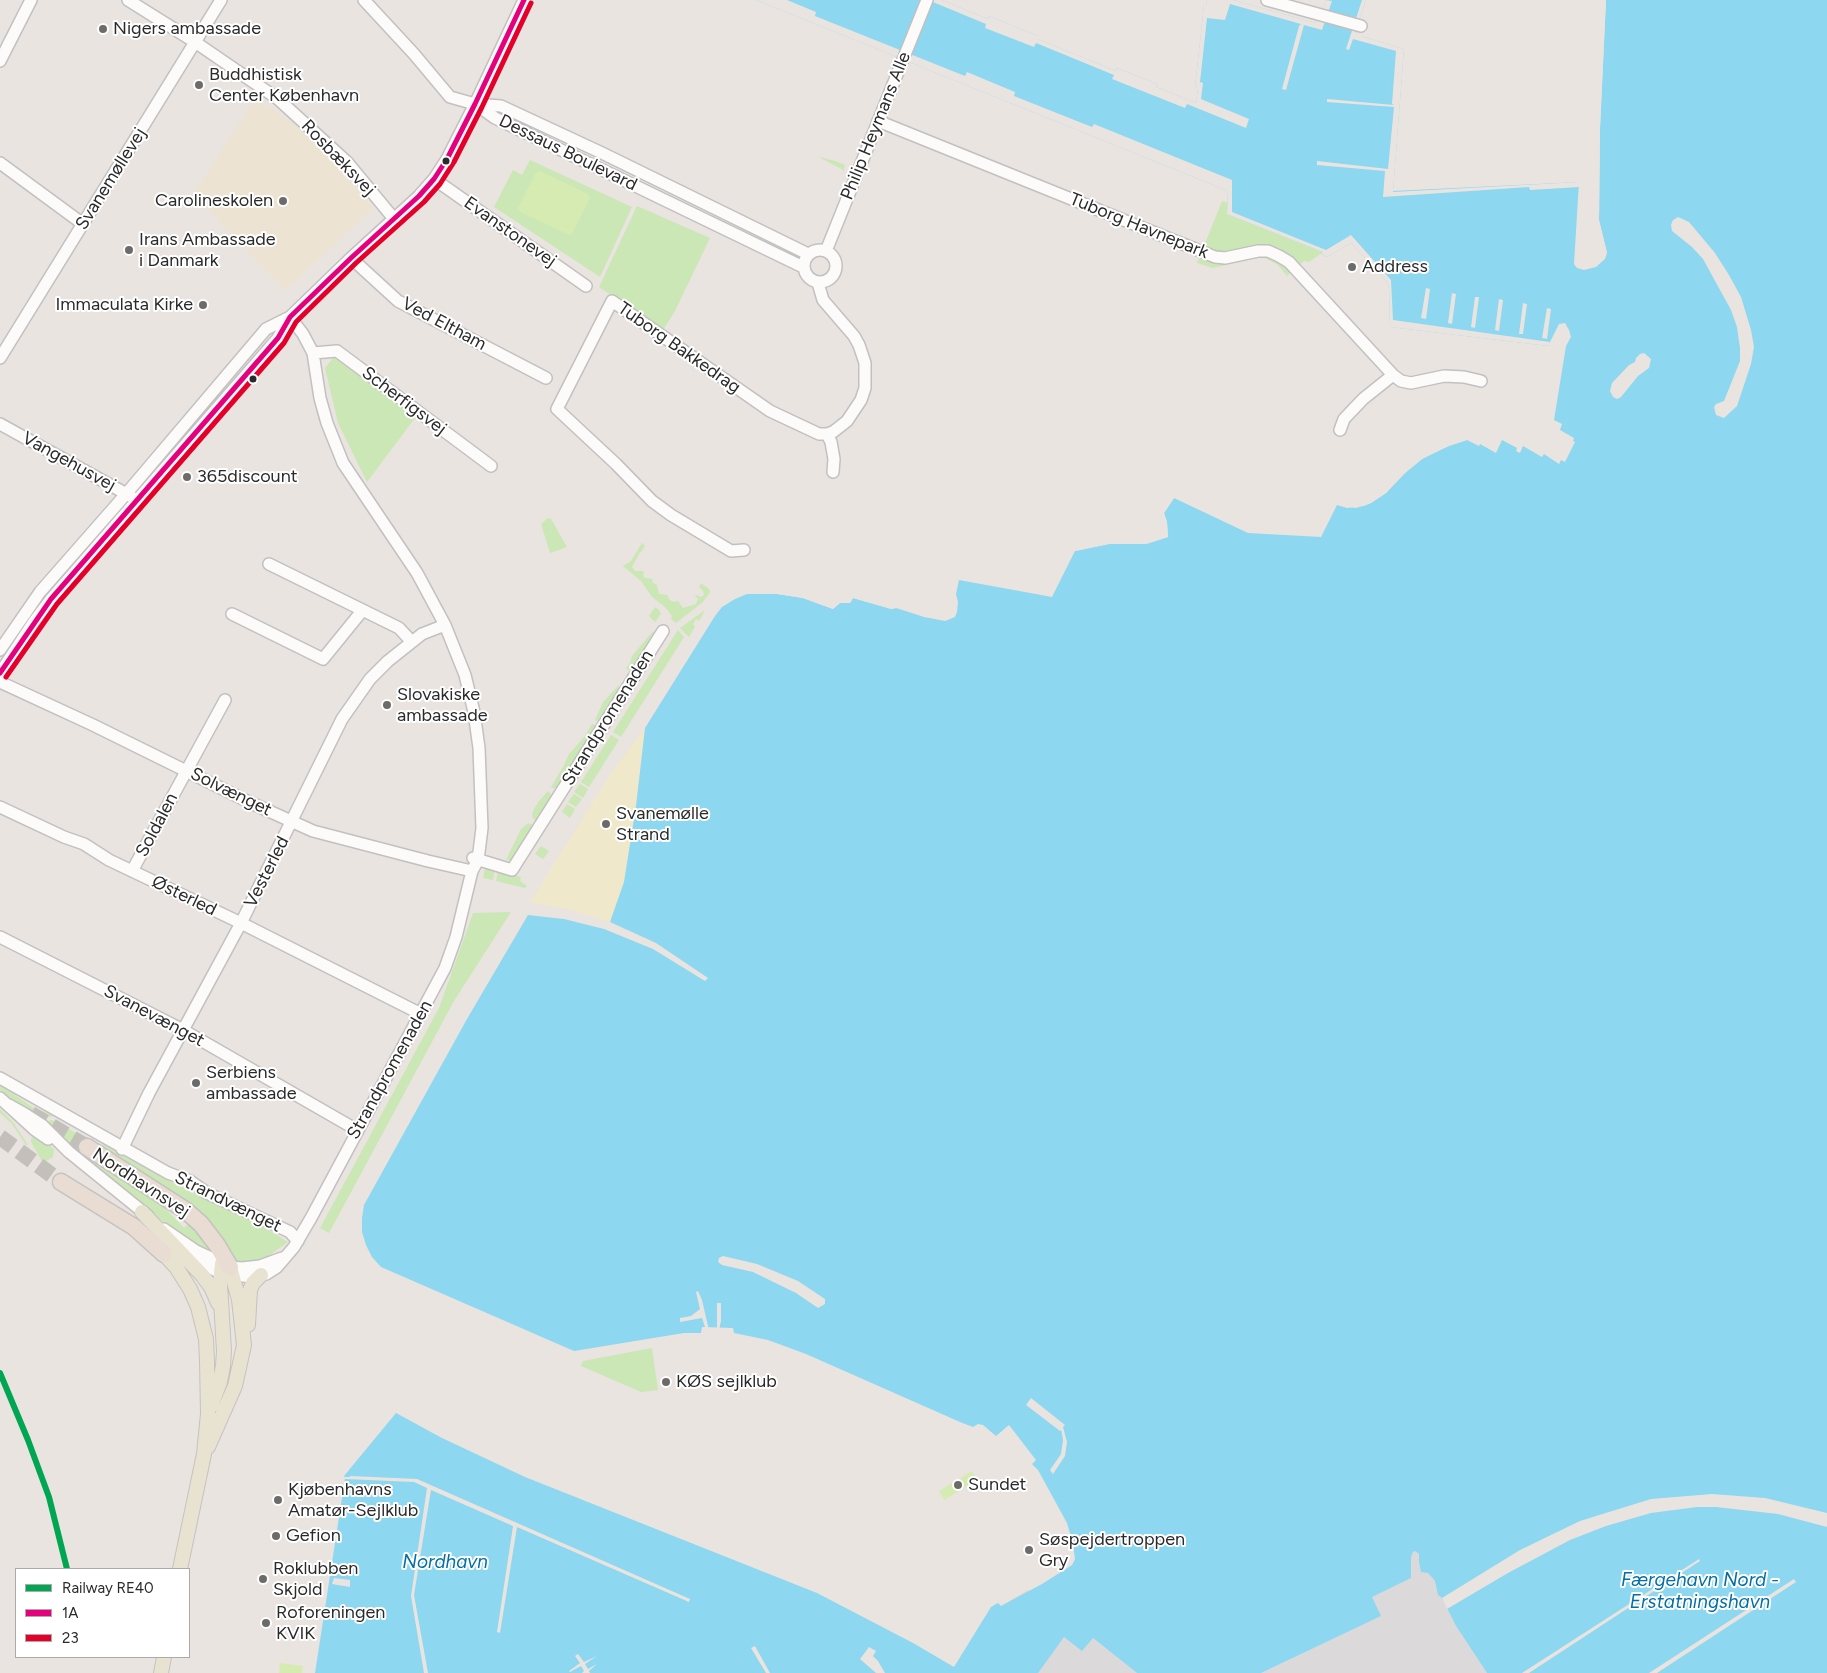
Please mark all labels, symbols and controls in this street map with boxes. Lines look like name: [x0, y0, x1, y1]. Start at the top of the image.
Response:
place label: Nigers ambassade: [113, 18, 261, 40]
marker: Nigers ambassade: [97, 23, 109, 35]
street label: Philip Heymans Alle: [836, 49, 916, 203]
place label: Buddhistisk Center København: [209, 64, 359, 106]
marker: Buddhistisk Center København: [193, 79, 205, 91]
street label: Dessaus Boulevard: [495, 110, 641, 196]
street label: Rosbæksvej: [296, 115, 380, 201]
street label: Svanemøllevej: [71, 124, 151, 234]
unlabelled marker: [441, 156, 451, 166]
street label: Tuborg Havnepark: [1067, 188, 1211, 264]
place label: Carolineskolen: [155, 190, 273, 212]
street label: Evanstonevej: [460, 192, 560, 272]
marker: Carolineskolen: [277, 195, 289, 207]
place label: Irans Ambassade i Danmark: [139, 229, 276, 272]
marker: Irans Ambassade i Danmark: [123, 244, 135, 256]
place label: Address: [1362, 256, 1428, 278]
marker: Address: [1346, 261, 1358, 273]
street label: Ved Eltham: [398, 293, 490, 355]
place label: Immaculata Kirke: [55, 294, 193, 316]
street label: Tuborg Bakkedrag: [613, 298, 745, 398]
marker: Immaculata Kirke: [197, 299, 209, 311]
street label: Scherfigsvej: [357, 362, 451, 440]
unlabelled marker: [248, 374, 258, 384]
street label: Vangehusvej: [18, 427, 120, 497]
place label: 365discount: [197, 466, 298, 488]
marker: 365discount: [181, 471, 193, 483]
street label: Strandpromenaden: [558, 646, 658, 790]
place label: Slovakiske ambassade: [397, 684, 488, 726]
marker: Slovakiske ambassade: [381, 699, 393, 711]
street label: Solvænget: [187, 763, 275, 821]
street label: Soldalen: [131, 789, 183, 861]
place label: Svanemølle Strand: [616, 803, 709, 846]
marker: Svanemølle Strand: [600, 818, 612, 830]
street label: Vesterled: [240, 833, 294, 911]
street label: Østerled: [148, 871, 220, 921]
street label: Svanevænget: [100, 980, 208, 1052]
street label: Strandpromenaden: [343, 997, 437, 1143]
place label: Serbiens ambassade: [206, 1062, 297, 1104]
marker: Serbiens ambassade: [190, 1077, 202, 1089]
street label: Nordhavnsvej: [88, 1144, 194, 1222]
street label: Strandvænget: [171, 1167, 285, 1237]
place label: KØS sejlklub: [676, 1371, 777, 1393]
marker: KØS sejlklub: [660, 1376, 672, 1388]
place label: Sundet: [968, 1474, 1026, 1496]
place label: Kjøbenhavns Amatør-Sejlklub: [288, 1479, 418, 1522]
marker: Sundet: [952, 1479, 964, 1491]
marker: Kjøbenhavns Amatør-Sejlklub: [272, 1494, 284, 1506]
place label: Gefion: [286, 1525, 341, 1547]
place label: Søspejdertroppen Gry: [1039, 1529, 1185, 1572]
marker: Gefion: [270, 1530, 282, 1542]
marker: Søspejdertroppen Gry: [1023, 1544, 1035, 1556]
water label: Nordhavn: [402, 1551, 488, 1573]
place label: Roklubben Skjold: [273, 1558, 358, 1600]
legend: [15, 1568, 190, 1658]
water label: Færgehavn Nord - Erstatningshavn: [1621, 1569, 1779, 1613]
marker: Roklubben Skjold: [257, 1573, 269, 1585]
text: Railway RE40: [62, 1579, 154, 1597]
place label: Roforeningen KVIK: [276, 1602, 385, 1645]
text: 1A: [62, 1604, 78, 1622]
marker: Roforeningen KVIK: [260, 1617, 272, 1629]
text: 23: [62, 1629, 79, 1647]

